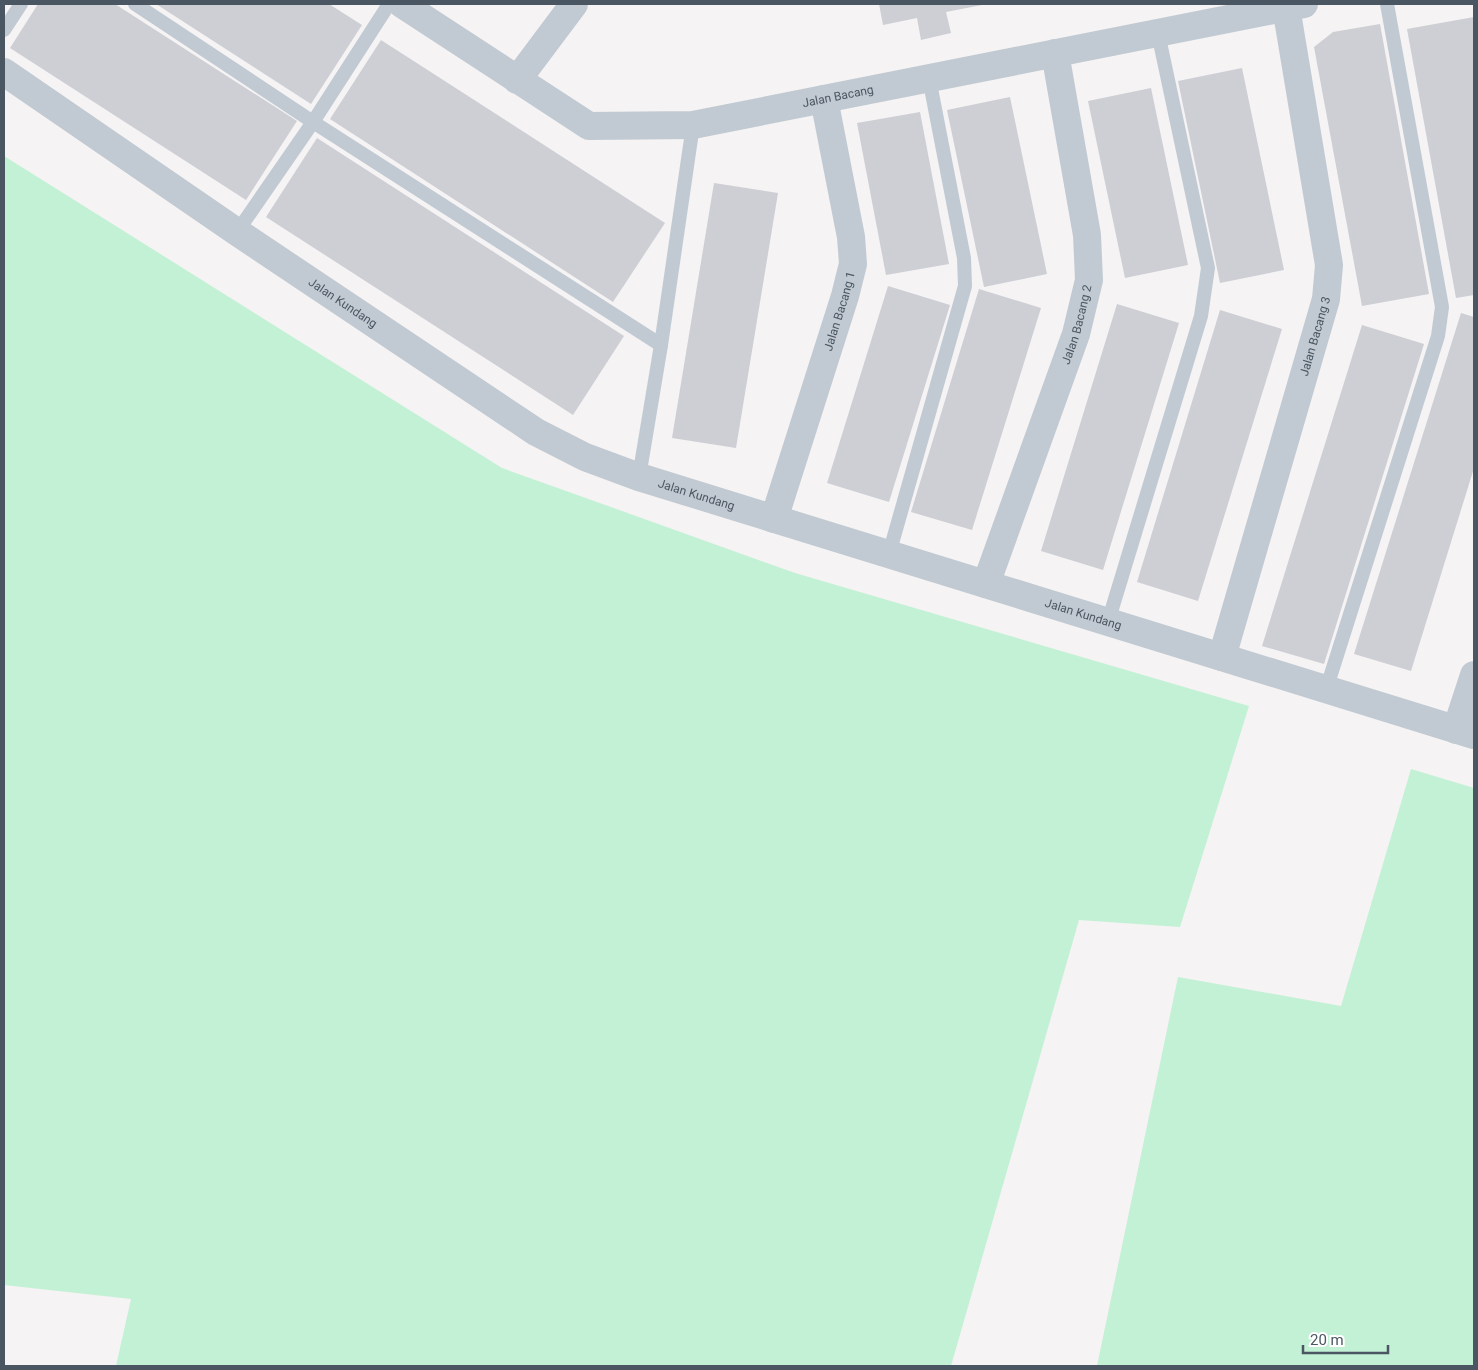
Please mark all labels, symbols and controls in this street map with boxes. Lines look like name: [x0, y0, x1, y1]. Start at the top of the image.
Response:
street label: Jalan Bacang: [801, 82, 875, 110]
street label: Jalan Bacang 1: [821, 270, 858, 353]
street label: Jalan Kundang: [306, 275, 380, 331]
street label: Jalan Bacang 2: [1059, 283, 1095, 366]
street label: Jalan Bacang 3: [1297, 295, 1333, 378]
street label: Jalan Kundang: [656, 476, 736, 513]
street label: Jalan Kundang: [1043, 596, 1123, 633]
scale bar: [1303, 1322, 1388, 1354]
text: 20 m: [1310, 1331, 1344, 1349]

